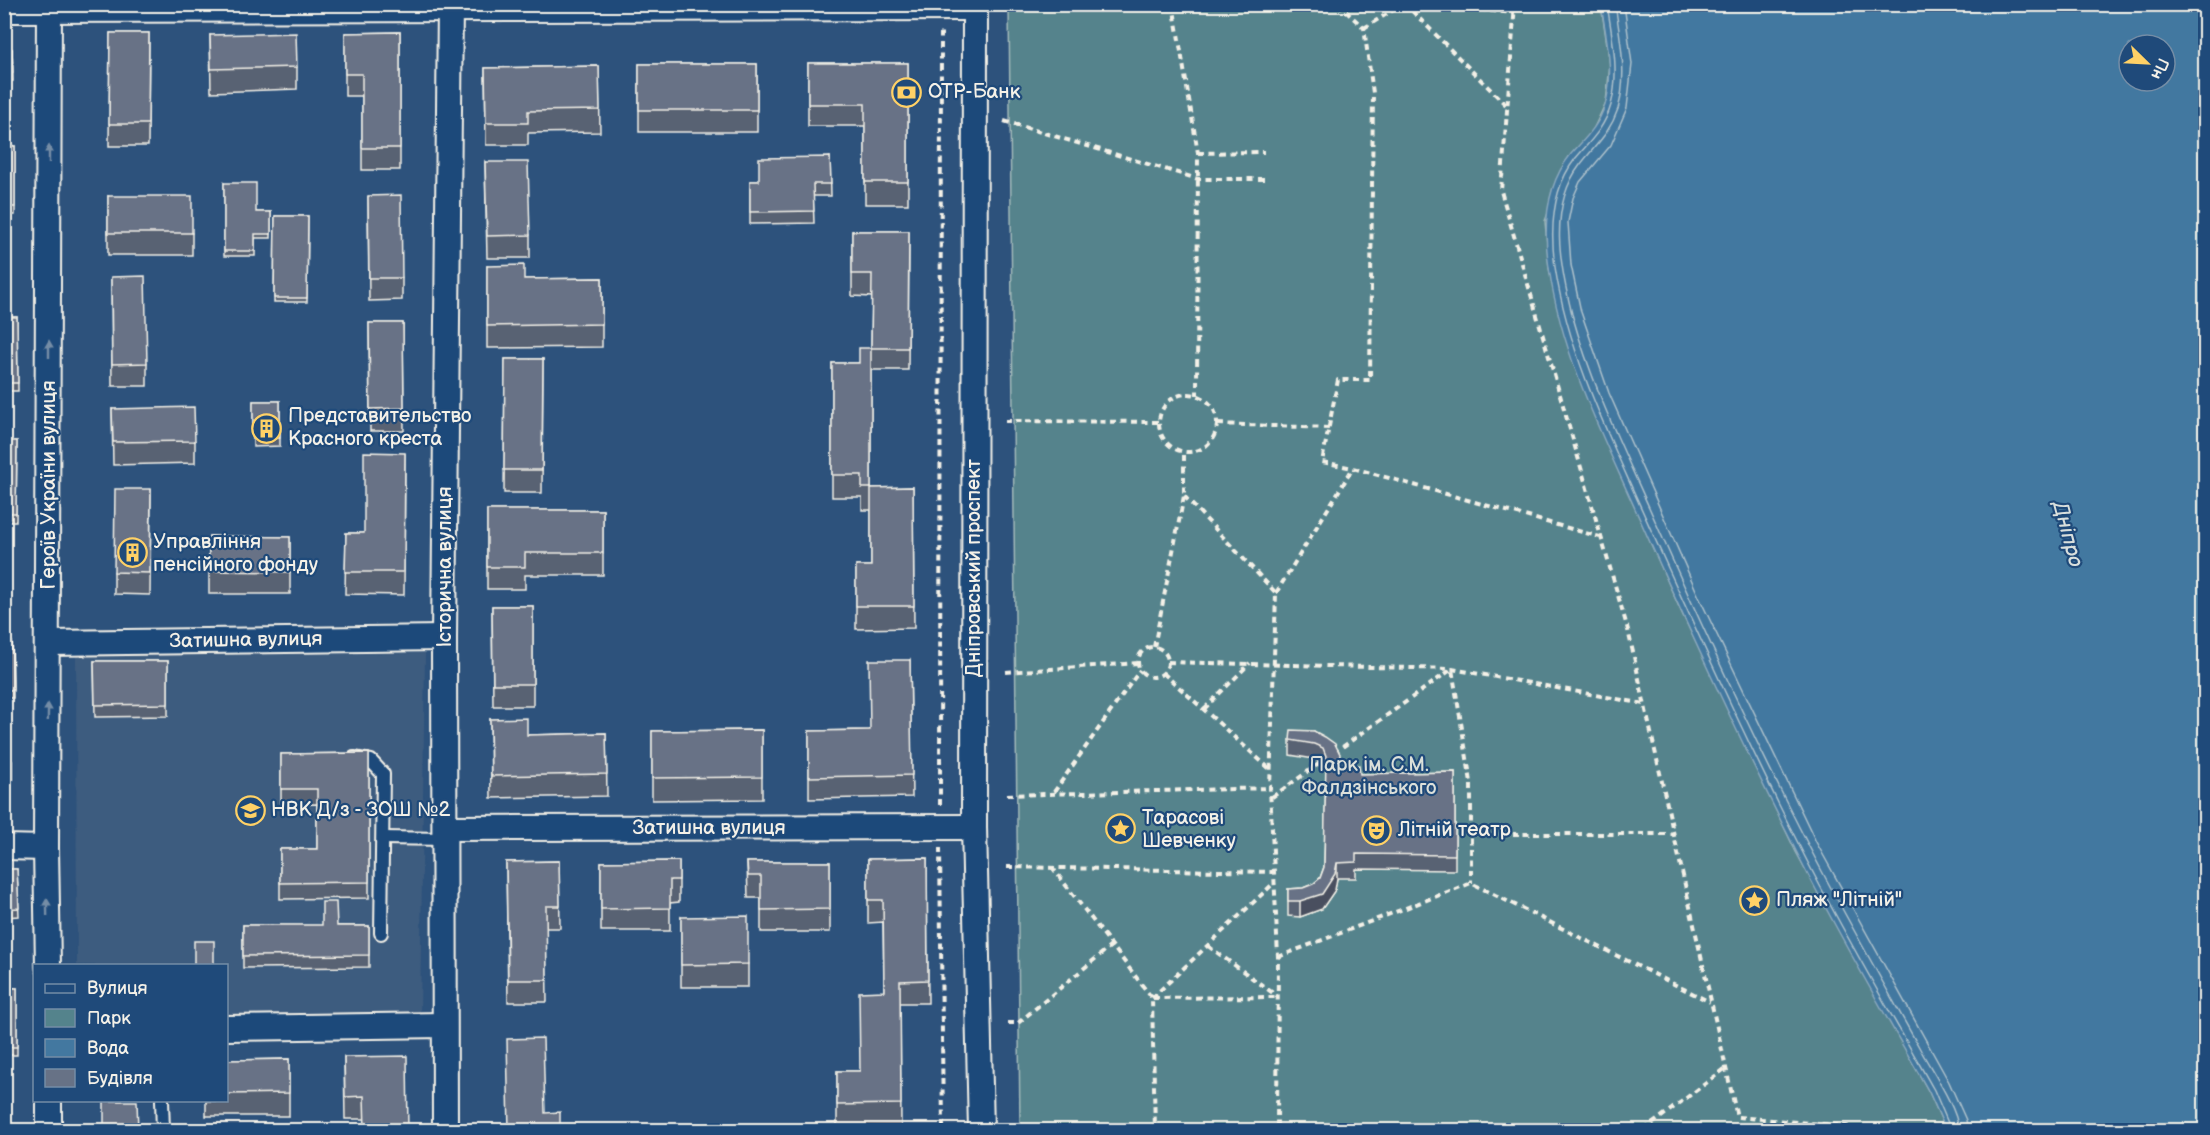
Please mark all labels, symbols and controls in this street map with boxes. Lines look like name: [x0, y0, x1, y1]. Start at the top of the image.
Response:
north arrow: [2117, 33, 2177, 93]
text: Пн: [2146, 55, 2172, 82]
bank icon: ОТР-Банк: [891, 76, 923, 108]
place label: ОТР-Банк: [928, 80, 1021, 104]
one-way arrow: [44, 145, 54, 164]
one-way arrow: [44, 340, 54, 359]
street label: Героїв України вулиця: [37, 381, 61, 590]
place label: Представительство Красного креста: [288, 404, 471, 451]
building icon: Представительство Красного креста: [251, 412, 283, 444]
street label: Дніпровський проспект: [962, 458, 986, 677]
street label: Історична вулиця: [433, 486, 457, 648]
water label: Дніпро: [2047, 497, 2089, 570]
place label: Управління пенсійного фонду: [153, 530, 318, 577]
building icon: Управління пенсійного фонду: [116, 537, 148, 569]
street label: Затишна вулиця: [169, 627, 323, 653]
one-way arrow: [43, 703, 52, 722]
park label: Парк ім. С.М. Фалдзінського: [1302, 753, 1436, 800]
school or university icon: НВК Д/з - ЗОШ №2: [234, 794, 266, 826]
place label: НВК Д/з - ЗОШ №2: [271, 798, 450, 822]
place label: Тарасові Шевченку: [1142, 806, 1236, 853]
place icon: Тарасові Шевченку: [1105, 813, 1137, 845]
theatre icon: Літній театр: [1361, 814, 1393, 846]
street label: Затишна вулиця: [632, 816, 786, 840]
place label: Літній театр: [1397, 818, 1512, 842]
place icon: Пляж "Літній": [1739, 884, 1771, 916]
place label: Пляж "Літній": [1776, 888, 1902, 912]
one-way arrow: [42, 898, 52, 917]
legend: [33, 964, 228, 1102]
text: Вулиця: [87, 978, 148, 999]
text: Парк: [87, 1008, 131, 1029]
text: Вода: [87, 1038, 129, 1059]
text: Будівля: [87, 1068, 153, 1089]

